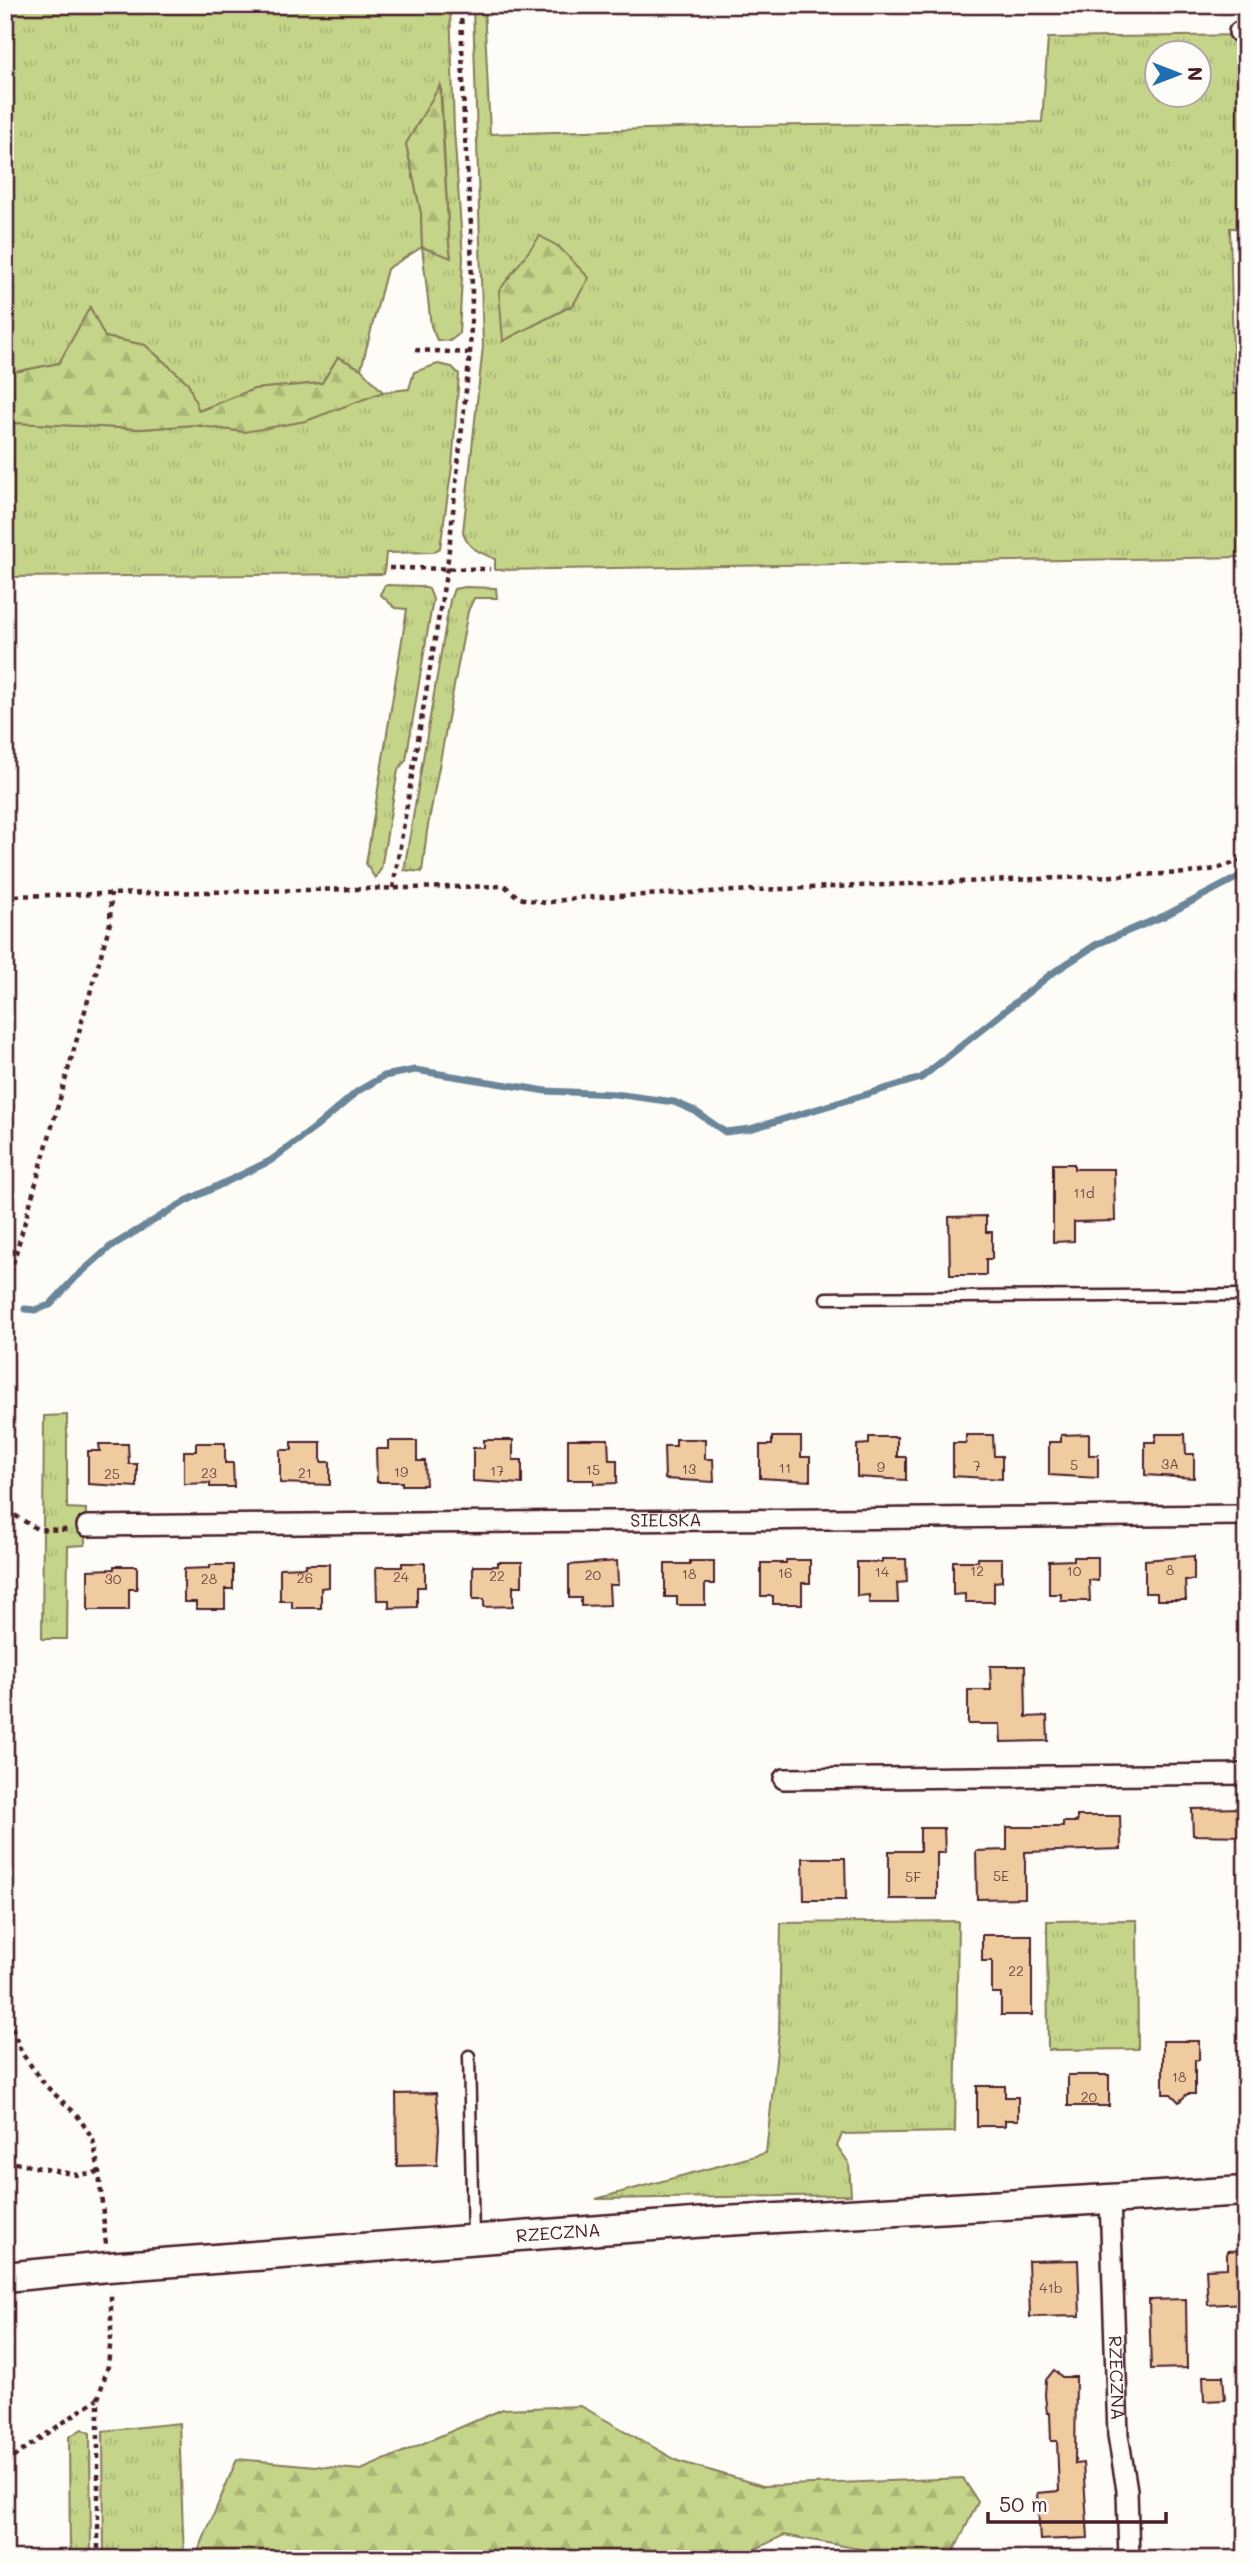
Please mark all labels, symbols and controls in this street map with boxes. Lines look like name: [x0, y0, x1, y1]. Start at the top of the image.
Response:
north arrow: [1142, 38, 1212, 108]
text: N: [1183, 67, 1208, 81]
house number: 11d: [1073, 1183, 1095, 1202]
house number: 3A: [1161, 1454, 1179, 1473]
house number: 5: [1070, 1455, 1078, 1474]
house number: 7: [973, 1456, 981, 1475]
house number: 9: [877, 1457, 885, 1476]
house number: 11: [779, 1458, 791, 1477]
house number: 13: [682, 1459, 696, 1478]
house number: 15: [586, 1460, 600, 1479]
house number: 17: [490, 1461, 504, 1480]
house number: 19: [394, 1462, 408, 1481]
house number: 23: [201, 1463, 217, 1482]
house number: 21: [298, 1463, 312, 1482]
house number: 25: [104, 1464, 120, 1483]
street label: SIELSKA: [630, 1507, 702, 1532]
house number: 8: [1166, 1560, 1174, 1579]
house number: 12: [970, 1561, 984, 1580]
house number: 10: [1067, 1561, 1082, 1580]
house number: 14: [875, 1562, 890, 1581]
house number: 16: [778, 1563, 792, 1582]
house number: 18: [682, 1564, 696, 1583]
house number: 20: [585, 1565, 602, 1584]
house number: 22: [489, 1566, 505, 1585]
house number: 24: [393, 1567, 410, 1586]
house number: 26: [297, 1568, 313, 1587]
house number: 30: [105, 1569, 122, 1588]
house number: 28: [201, 1569, 217, 1588]
house number: 5E: [993, 1866, 1009, 1885]
house number: 5F: [905, 1867, 921, 1886]
house number: 22: [1008, 1961, 1024, 1980]
house number: 18: [1172, 2067, 1186, 2086]
house number: 20: [1081, 2087, 1098, 2106]
street label: RZECZNA: [515, 2217, 601, 2247]
house number: 41b: [1039, 2278, 1063, 2297]
street label: RZECZNA: [1104, 2335, 1130, 2421]
scale bar: [988, 2480, 1167, 2524]
text: 50 m: [999, 2490, 1048, 2517]

